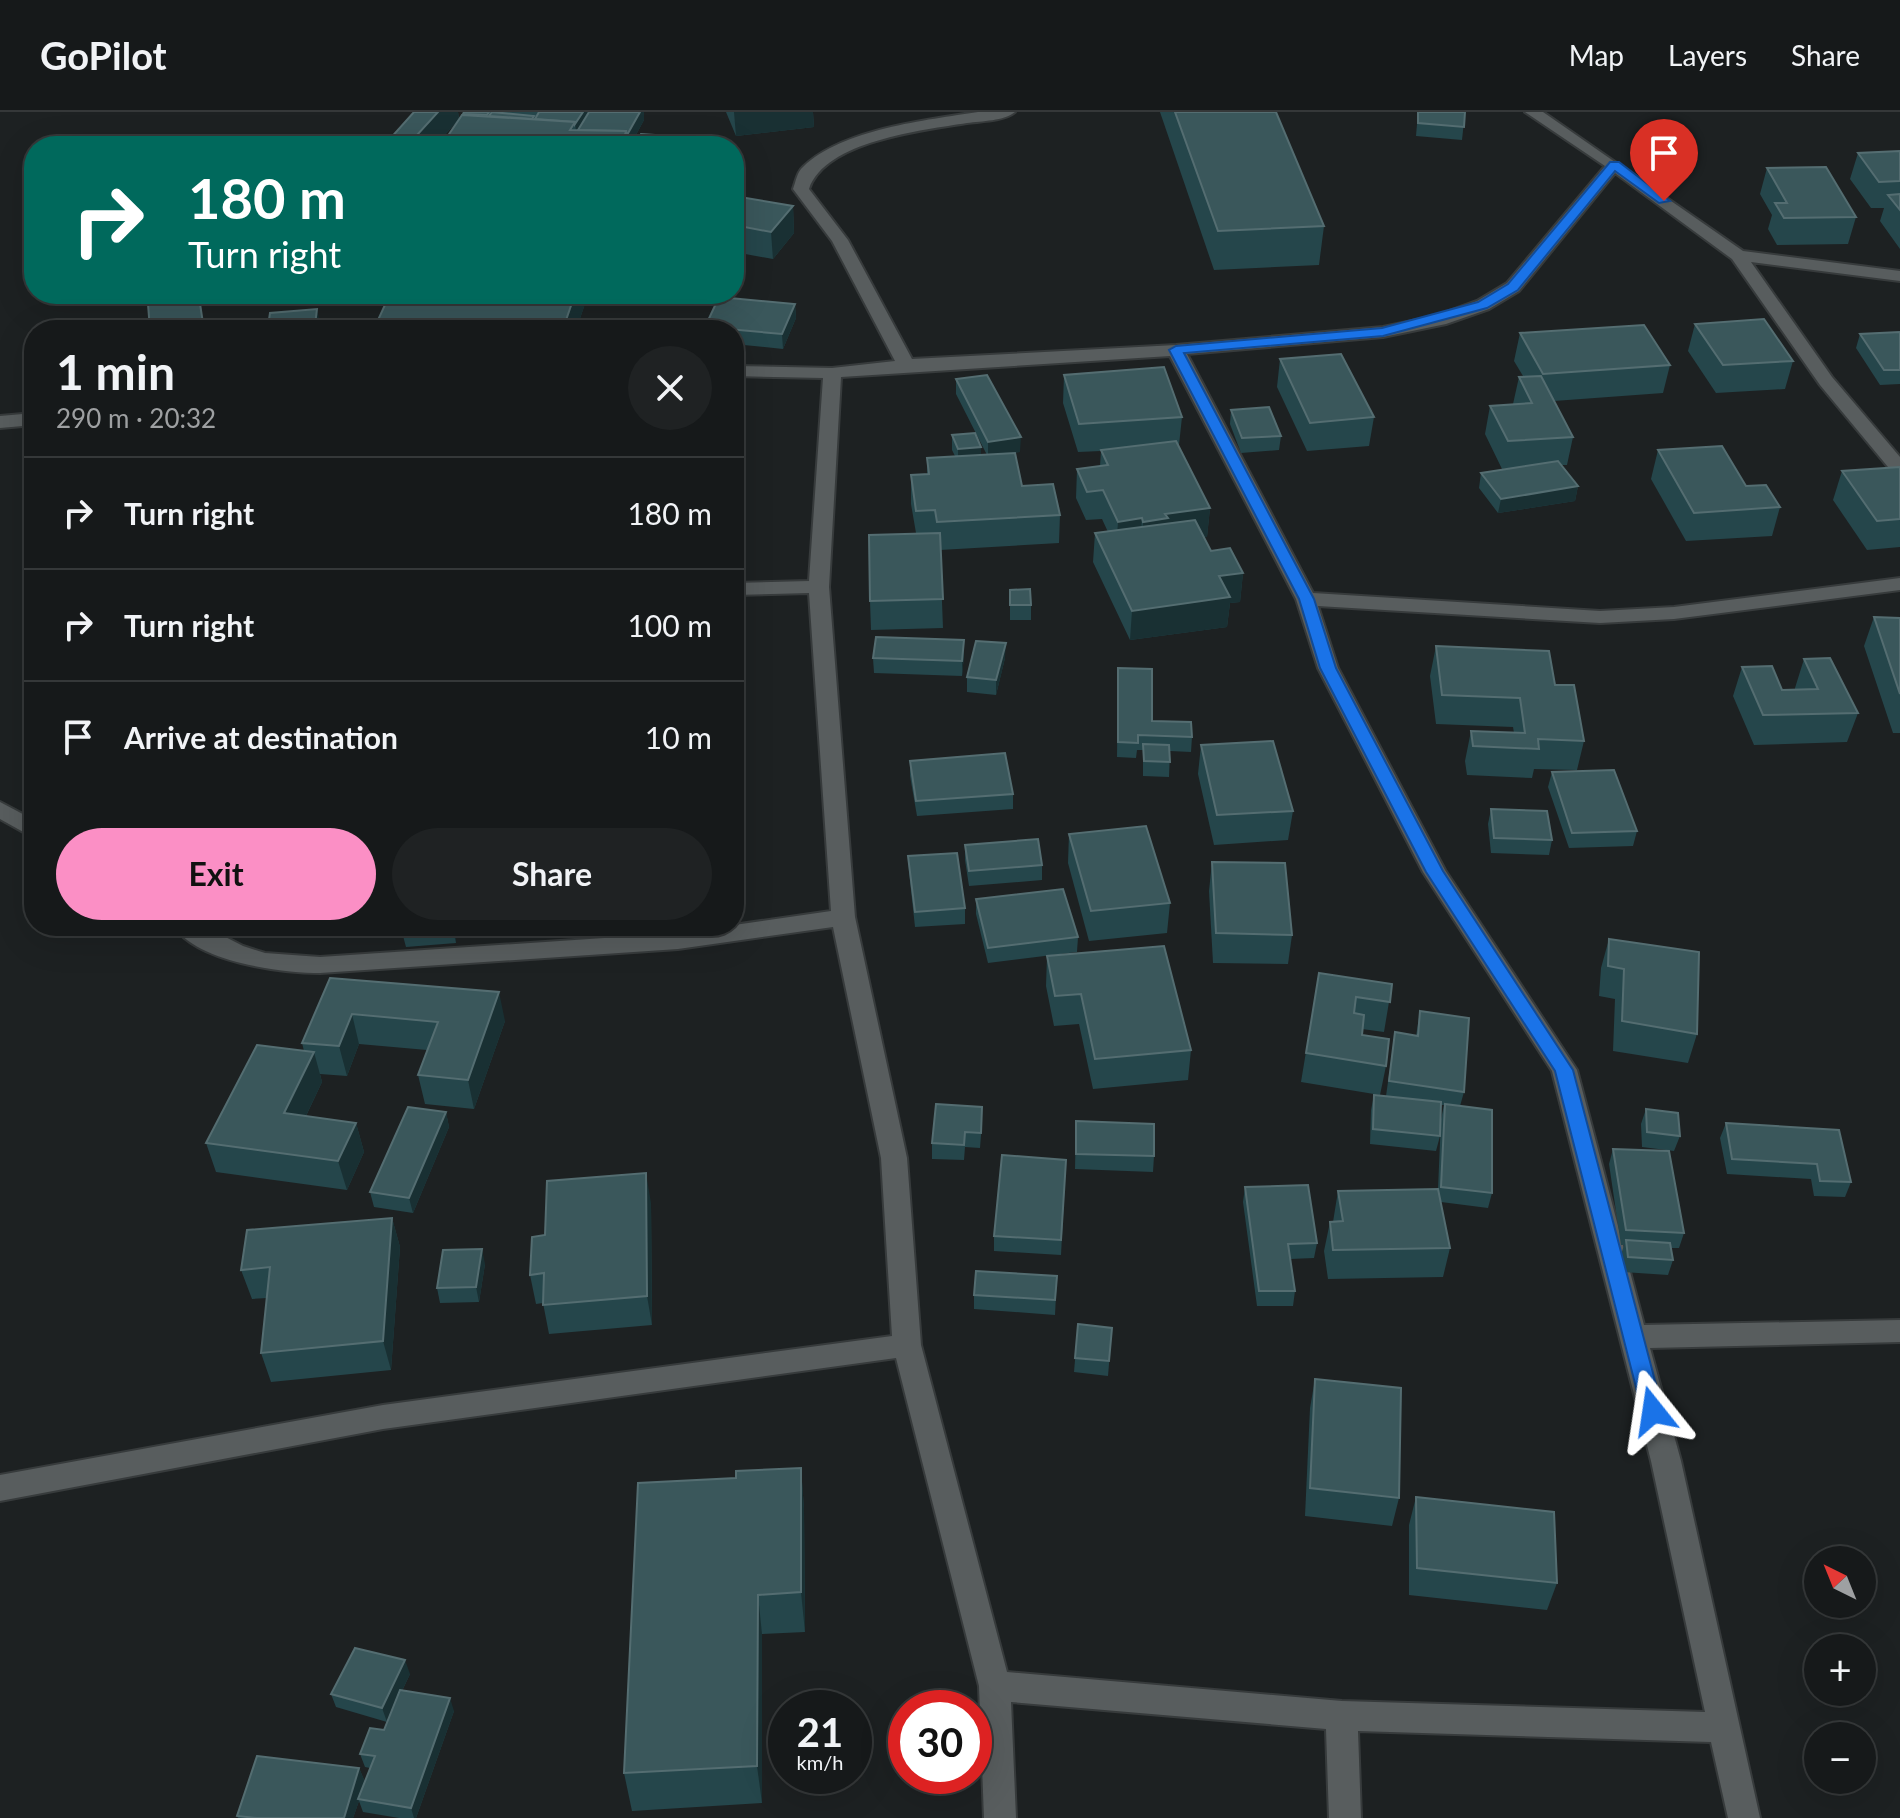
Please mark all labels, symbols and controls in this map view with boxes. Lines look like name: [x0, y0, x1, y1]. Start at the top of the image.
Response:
text: GoPilot: [40, 32, 167, 78]
text: Map: [1569, 38, 1624, 72]
text: Layers: [1668, 38, 1747, 72]
text: Share: [1791, 38, 1860, 72]
pin: [1630, 119, 1698, 201]
icon: arrive: [1642, 131, 1686, 175]
text: 180 m: [188, 164, 346, 231]
icon: right: [56, 168, 160, 272]
text: Turn right: [188, 232, 341, 276]
text: 1 min: [56, 343, 175, 400]
button: close: [628, 346, 712, 430]
text: 290 m · 20:32: [56, 402, 216, 434]
icon: right: [56, 491, 100, 535]
text: Turn right: [124, 495, 254, 531]
text: 180 m: [627, 495, 712, 531]
icon: right: [56, 603, 100, 647]
text: Turn right: [124, 607, 254, 643]
text: 100 m: [627, 607, 712, 643]
icon: arrive: [56, 715, 100, 759]
text: Arrive at destination: [124, 719, 398, 755]
text: 10 m: [645, 719, 712, 755]
button: Exit: [56, 828, 376, 920]
button: Share: [392, 828, 712, 920]
position arrow: [1611, 1369, 1695, 1453]
north arrow: [1804, 1546, 1876, 1618]
map controls: [1804, 1546, 1876, 1794]
button: +: [1804, 1634, 1876, 1706]
speed limit sign: 30: [888, 1690, 992, 1794]
text: 21: [797, 1708, 843, 1756]
button: −: [1804, 1722, 1876, 1794]
text: km/h: [797, 1750, 843, 1774]

